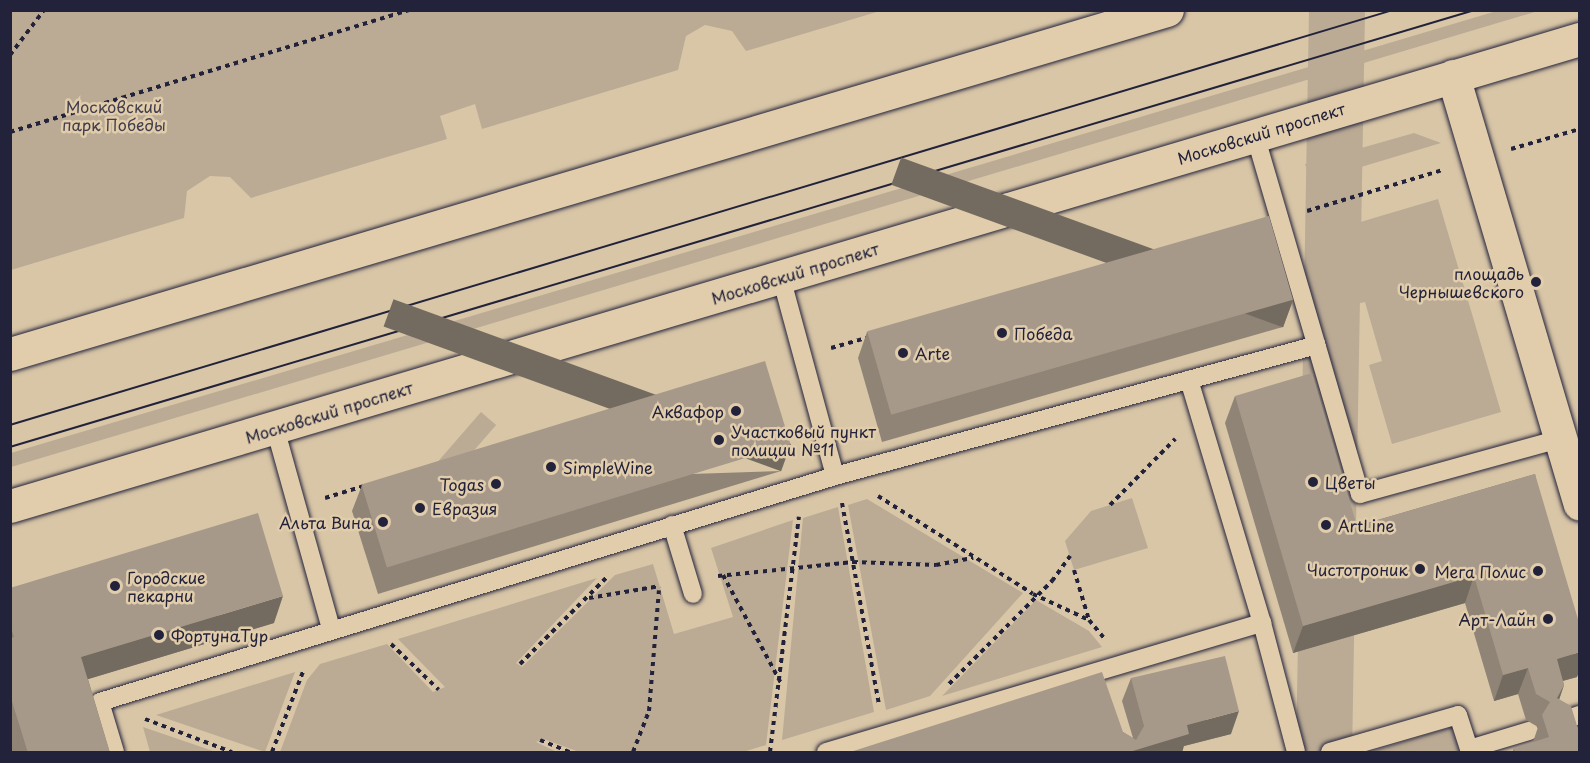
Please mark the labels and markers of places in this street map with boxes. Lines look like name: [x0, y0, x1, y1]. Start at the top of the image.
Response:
place label: площадь Чернышевского: [1399, 263, 1524, 301]
marker: площадь Чернышевского: [1529, 275, 1543, 289]
place label: Победа: [1014, 323, 1072, 343]
marker: Победа: [995, 326, 1009, 340]
place label: Arte: [915, 343, 950, 363]
marker: Arte: [896, 346, 910, 360]
place label: Аквафор: [652, 401, 724, 421]
marker: Аквафор: [729, 404, 743, 418]
place label: Участковый пункт полиции №11: [731, 421, 876, 459]
marker: Участковый пункт полиции №11: [712, 433, 726, 447]
place label: SimpleWine: [563, 457, 653, 477]
marker: SimpleWine: [544, 460, 558, 474]
place label: Цветы: [1325, 472, 1376, 492]
place label: Togas: [440, 474, 484, 494]
marker: Цветы: [1306, 475, 1320, 489]
marker: Togas: [489, 477, 503, 491]
place label: Евразия: [432, 498, 497, 518]
marker: Евразия: [413, 501, 427, 515]
place label: Альта Вина: [279, 512, 371, 532]
marker: Альта Вина: [376, 515, 390, 529]
place label: ArtLine: [1338, 515, 1395, 535]
marker: ArtLine: [1319, 518, 1333, 532]
place label: Чистотроник: [1307, 559, 1408, 579]
place label: Мега Полис: [1434, 561, 1526, 581]
marker: Чистотроник: [1413, 562, 1427, 576]
marker: Мега Полис: [1531, 564, 1545, 578]
place label: Городские пекарни: [127, 567, 206, 605]
marker: Городские пекарни: [108, 579, 122, 593]
place label: Арт-Лайн: [1459, 609, 1536, 629]
marker: Арт-Лайн: [1541, 612, 1555, 626]
place label: ФортунаТур: [171, 625, 268, 645]
marker: ФортунаТур: [152, 628, 166, 642]

